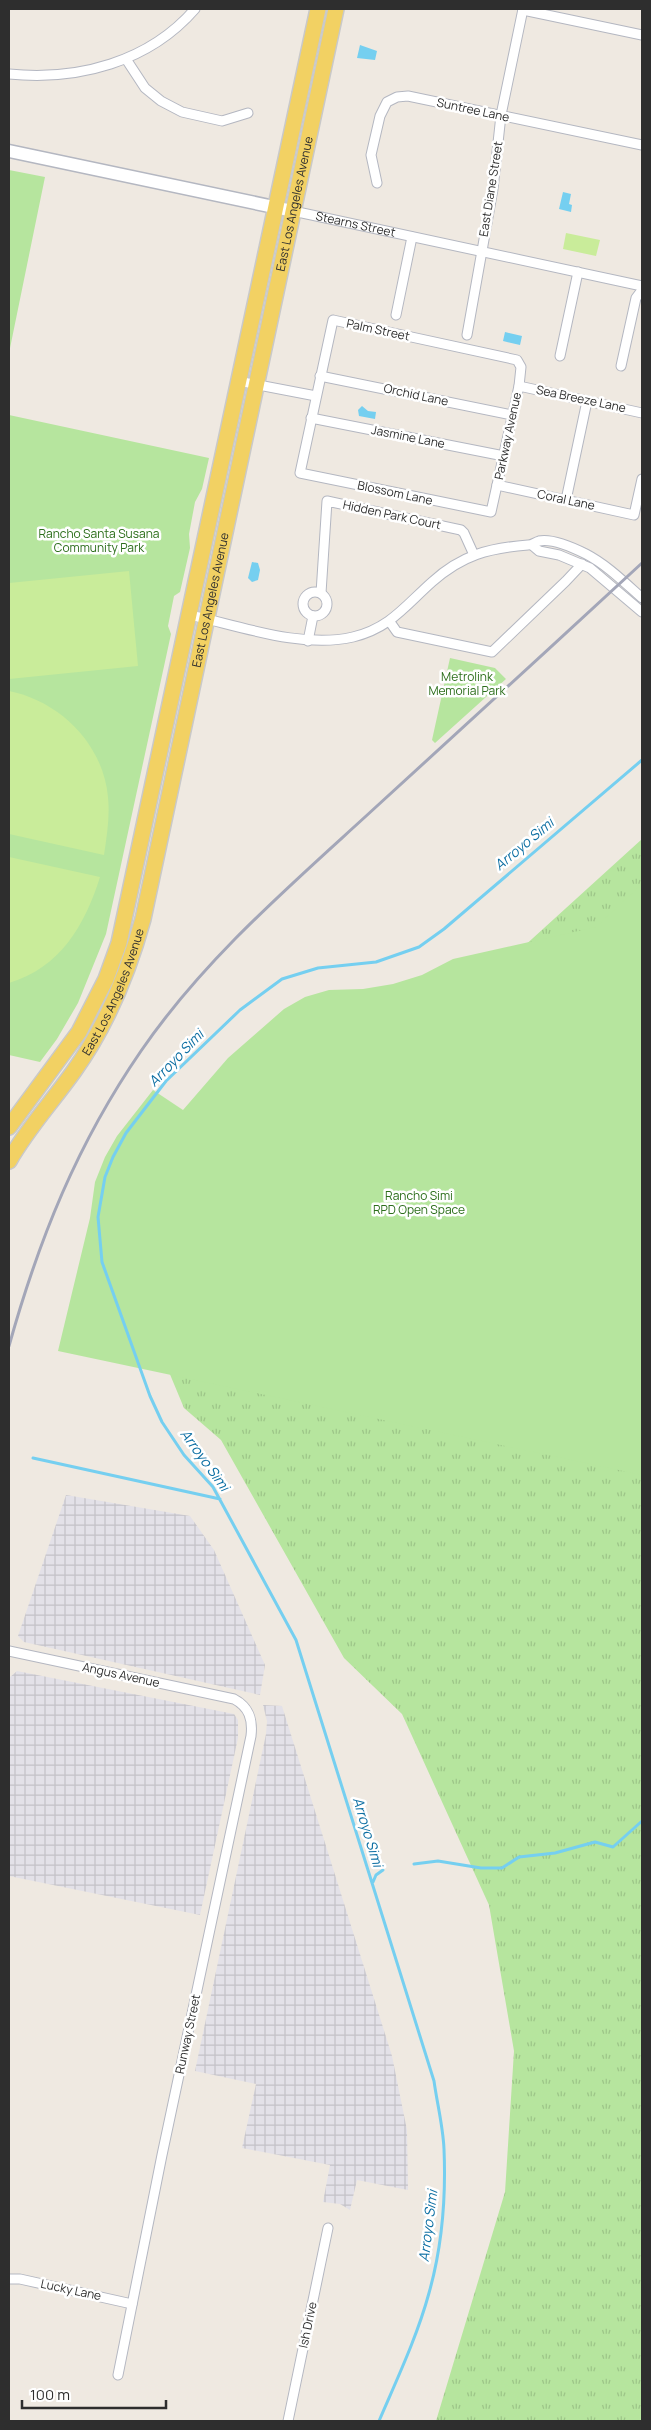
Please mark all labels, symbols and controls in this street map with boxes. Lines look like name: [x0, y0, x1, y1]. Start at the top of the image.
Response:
street label: Suntree Lane: [435, 94, 511, 126]
street label: East Los Angeles Avenue: [272, 135, 317, 273]
street label: East Diane Street: [475, 140, 506, 238]
street label: Stearns Street: [314, 207, 397, 241]
street label: Palm Street: [345, 315, 411, 345]
street label: Orchid Lane: [382, 379, 450, 410]
street label: Sea Breeze Lane: [535, 381, 627, 416]
street label: Parkway Avenue: [490, 391, 525, 481]
street label: Jasmine Lane: [370, 421, 446, 452]
street label: Blossom Lane: [356, 476, 434, 509]
street label: Coral Lane: [536, 485, 597, 514]
street label: Hidden Park Court: [341, 496, 443, 533]
park label: Rancho Santa Susana Community Park: [39, 525, 159, 556]
street label: East Los Angeles Avenue: [188, 531, 233, 669]
park label: Metrolink Memorial Park: [428, 668, 507, 699]
water label: Arroyo Simi: [490, 812, 559, 874]
street label: East Los Angeles Avenue: [78, 926, 148, 1059]
water label: Arroyo Simi: [144, 1024, 209, 1090]
park label: Rancho Simi RPD Open Space: [373, 1187, 465, 1218]
water label: Arroyo Simi: [177, 1425, 235, 1496]
street label: Angus Avenue: [81, 1658, 161, 1691]
water label: Arroyo Simi: [349, 1795, 389, 1871]
street label: Runway Street: [171, 1992, 204, 2075]
water label: Arroyo Simi: [414, 2187, 442, 2263]
street label: Lucky Lane: [39, 2275, 103, 2304]
street label: Ish Drive: [294, 2300, 321, 2349]
scale bar: [22, 2378, 166, 2410]
text: 100 m: [30, 2384, 70, 2405]

